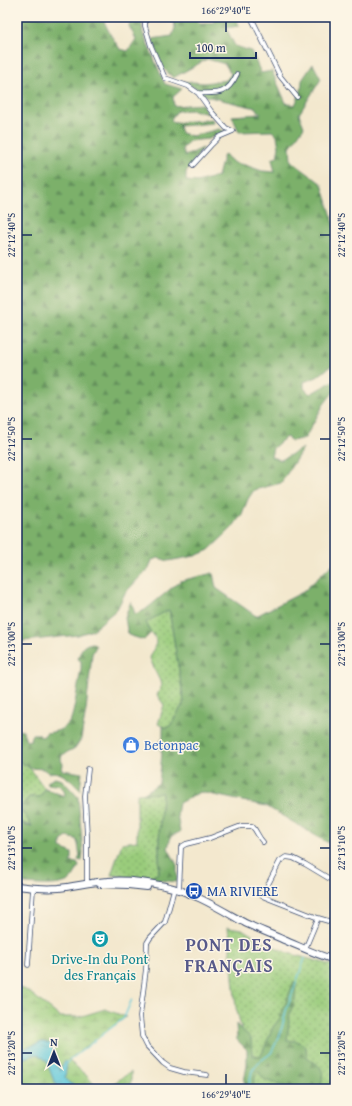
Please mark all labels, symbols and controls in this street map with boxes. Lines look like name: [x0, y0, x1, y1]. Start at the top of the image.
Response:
text: 166°29'40"E: [201, 3, 251, 18]
scale bar: [190, 34, 256, 60]
text: 100 m: [196, 39, 226, 56]
text: 22°12'40"S: [4, 213, 19, 257]
text: 22°12'40"S: [334, 213, 349, 257]
text: 22°12'50"S: [4, 417, 19, 461]
text: 22°12'50"S: [334, 417, 349, 461]
text: 22°13'00"S: [4, 622, 19, 666]
text: 22°13'00"S: [334, 622, 349, 666]
shop icon: Betonpac: [121, 735, 141, 755]
place label: Betonpac: [144, 735, 199, 755]
text: 22°13'10"S: [4, 826, 19, 870]
text: 22°13'10"S: [334, 826, 349, 870]
bus stop icon: MA RIVIERE: [184, 881, 204, 901]
place label: MA RIVIERE: [207, 881, 278, 901]
theatre icon: Drive-In du Pont des Français: [90, 929, 110, 949]
district label: PONT DES FRANÇAIS: [184, 931, 274, 979]
place label: Drive-In du Pont des Français: [51, 949, 149, 985]
text: 22°13'20"S: [4, 1031, 19, 1075]
text: 22°13'20"S: [334, 1031, 349, 1075]
north arrow: [34, 1032, 74, 1072]
text: N: [50, 1034, 58, 1050]
text: 166°29'40"E: [201, 1087, 251, 1102]

